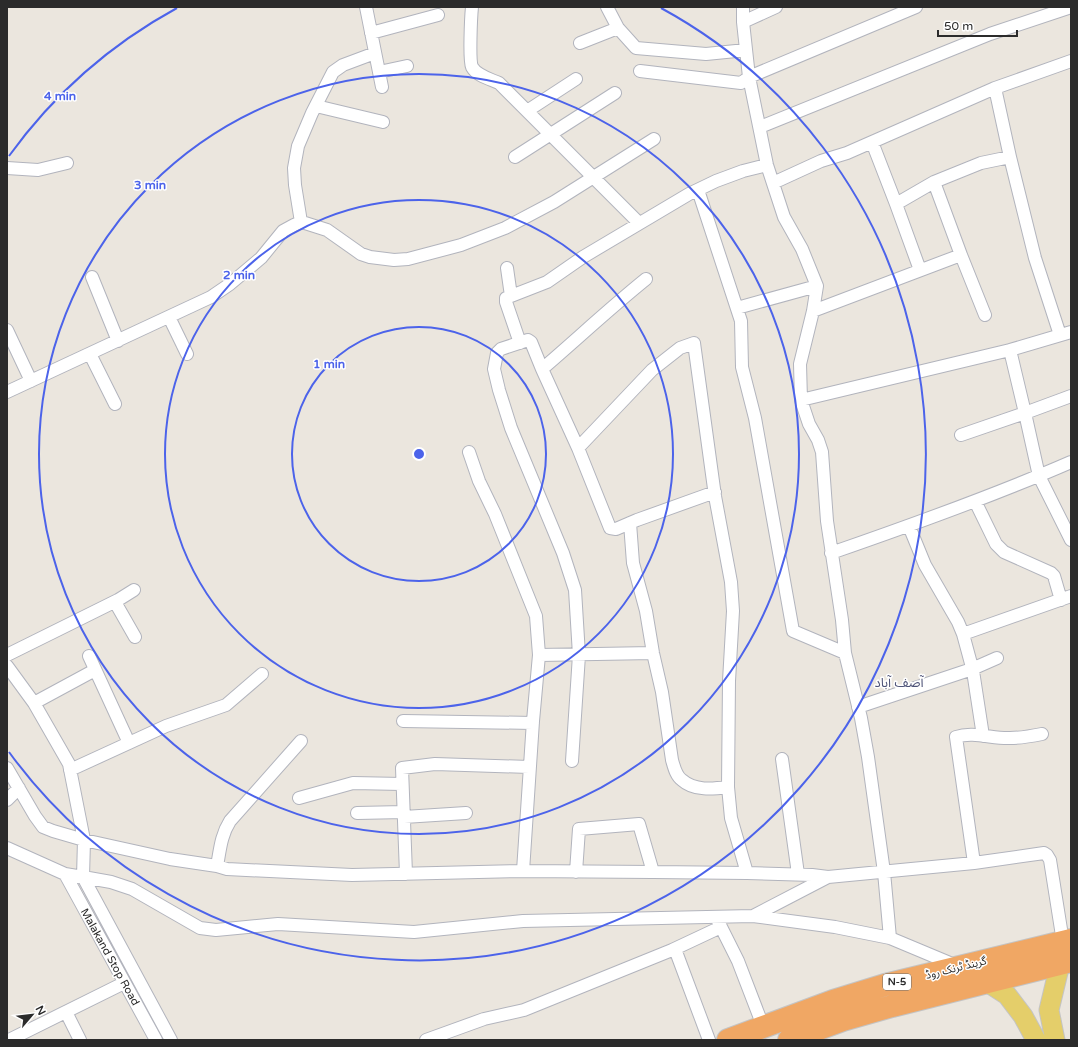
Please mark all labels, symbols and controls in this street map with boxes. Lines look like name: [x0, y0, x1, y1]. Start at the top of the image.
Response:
scale bar: [938, 12, 1017, 38]
text: 50 m: [944, 19, 973, 33]
text: 4 min: [44, 89, 76, 103]
text: 3 min: [134, 178, 166, 192]
text: 2 min: [223, 268, 255, 282]
text: 1 min: [313, 357, 345, 371]
centre of rings: [412, 447, 426, 461]
district label: آصف آباد: [875, 675, 925, 691]
street label: Malakand Stop Road: [78, 906, 142, 1008]
street label: گرینڈ ٹرنک روڈ: [924, 954, 988, 982]
road number: N-5: [883, 974, 911, 990]
north arrow: [12, 995, 52, 1035]
text: N: [33, 1004, 48, 1017]

